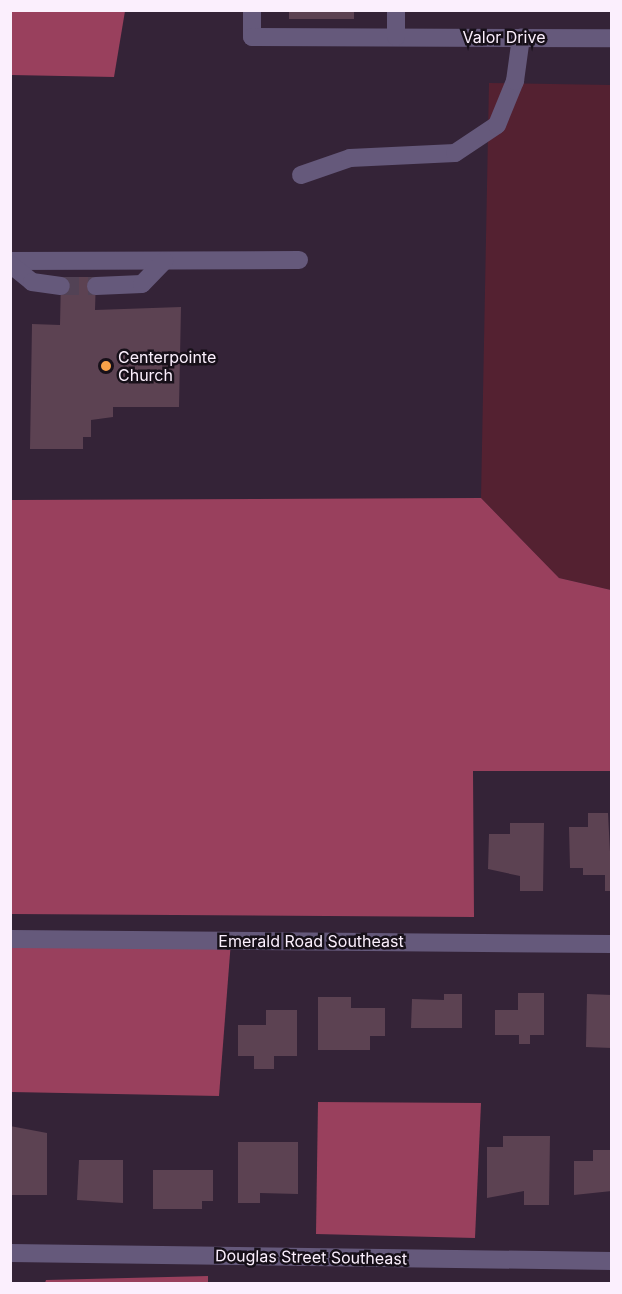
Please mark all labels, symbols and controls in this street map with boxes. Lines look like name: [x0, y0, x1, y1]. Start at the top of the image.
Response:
street label: Valor Drive: [463, 27, 545, 47]
place label: Centerpointe Church: [118, 347, 216, 385]
marker: Centerpointe Church: [99, 359, 113, 373]
street label: Emerald Road Southeast: [218, 931, 404, 951]
street label: Douglas Street Southeast: [215, 1246, 407, 1268]

